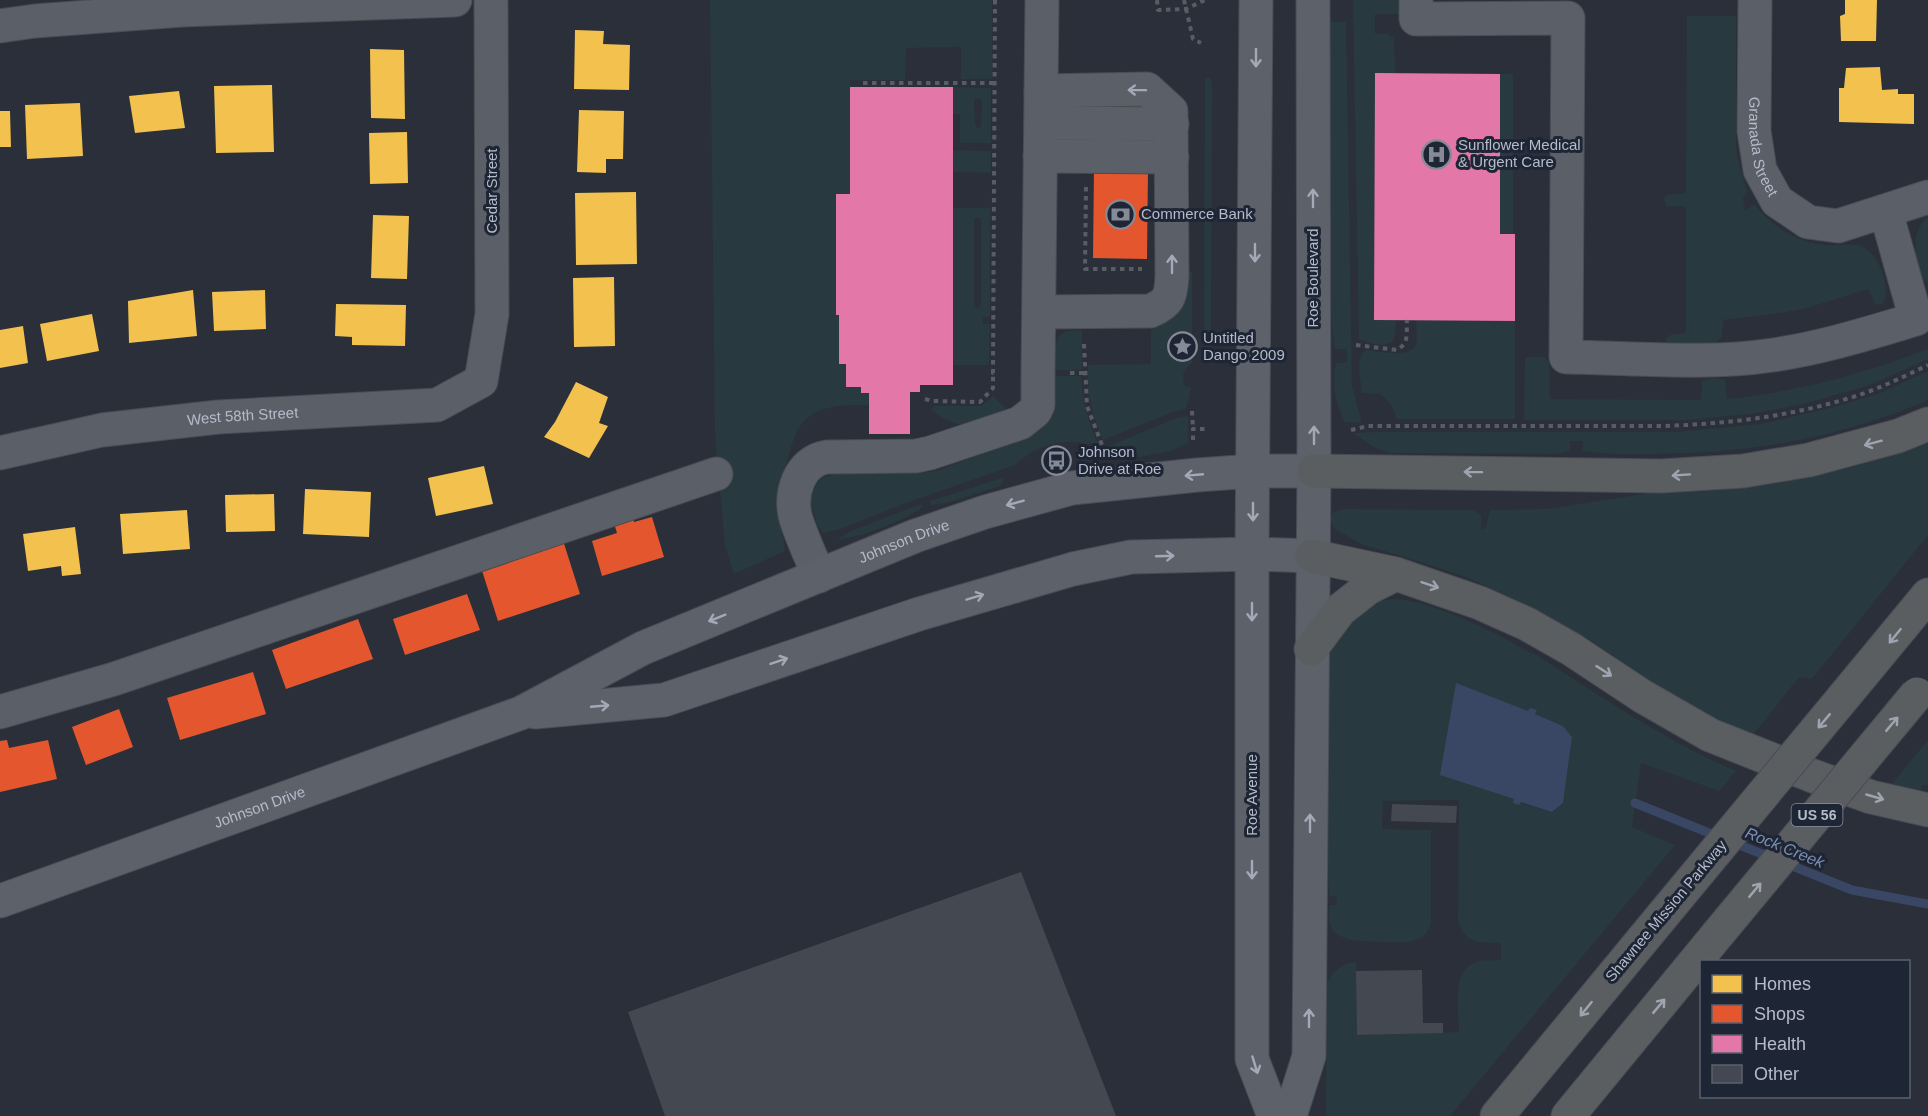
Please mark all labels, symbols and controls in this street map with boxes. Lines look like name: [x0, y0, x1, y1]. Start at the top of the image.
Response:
one-way arrow: [1250, 48, 1262, 68]
one-way arrow: [1128, 84, 1148, 96]
street label: Granada Street: [1746, 97, 1782, 200]
place label: Sunflower Medical & Urgent Care: [1458, 136, 1581, 170]
hospital icon: Sunflower Medical & Urgent Care: [1421, 138, 1453, 170]
street label: Cedar Street: [483, 148, 500, 234]
one-way arrow: [1307, 188, 1319, 208]
bank icon: Commerce Bank: [1104, 198, 1136, 230]
place label: Commerce Bank: [1141, 205, 1253, 222]
street label: Roe Boulevard: [1304, 228, 1321, 328]
one-way arrow: [1249, 243, 1260, 263]
one-way arrow: [1166, 254, 1178, 274]
place label: Untitled Dango 2009: [1203, 329, 1285, 363]
place icon: Untitled Dango 2009: [1166, 331, 1198, 363]
street label: West 58th Street: [186, 404, 300, 428]
one-way arrow: [1308, 425, 1320, 445]
one-way arrow: [1864, 438, 1883, 449]
place label: Johnson Drive at Roe: [1078, 443, 1161, 477]
bus stop icon: Johnson Drive at Roe: [1041, 445, 1073, 477]
one-way arrow: [1464, 467, 1484, 478]
one-way arrow: [1185, 470, 1205, 481]
one-way arrow: [1672, 470, 1692, 481]
one-way arrow: [1006, 498, 1025, 510]
one-way arrow: [1247, 502, 1259, 522]
street label: Johnson Drive: [856, 516, 951, 566]
one-way arrow: [1154, 551, 1174, 562]
one-way arrow: [1420, 580, 1439, 591]
one-way arrow: [965, 591, 984, 602]
one-way arrow: [1246, 602, 1258, 622]
one-way arrow: [708, 613, 726, 624]
one-way arrow: [1888, 628, 1901, 644]
one-way arrow: [769, 654, 788, 665]
one-way arrow: [1595, 665, 1612, 677]
one-way arrow: [589, 700, 609, 711]
one-way arrow: [1817, 713, 1831, 728]
one-way arrow: [1886, 716, 1899, 732]
street label: Roe Avenue: [1243, 754, 1260, 836]
street label: Johnson Drive: [211, 783, 307, 831]
one-way arrow: [1865, 792, 1884, 803]
road number: US 56: [1792, 804, 1842, 826]
one-way arrow: [1304, 814, 1316, 834]
water label: Rock Creek: [1743, 824, 1828, 871]
street label: Shawnee Mission Parkway: [1601, 836, 1730, 985]
one-way arrow: [1246, 860, 1258, 880]
one-way arrow: [1748, 882, 1761, 898]
legend: [1700, 960, 1910, 1098]
text: Homes: [1754, 974, 1811, 994]
one-way arrow: [1652, 999, 1666, 1014]
one-way arrow: [1579, 1000, 1592, 1016]
text: Shops: [1754, 1004, 1805, 1024]
one-way arrow: [1303, 1009, 1315, 1029]
text: Health: [1754, 1034, 1806, 1054]
one-way arrow: [1250, 1055, 1261, 1074]
text: Other: [1754, 1064, 1799, 1084]

